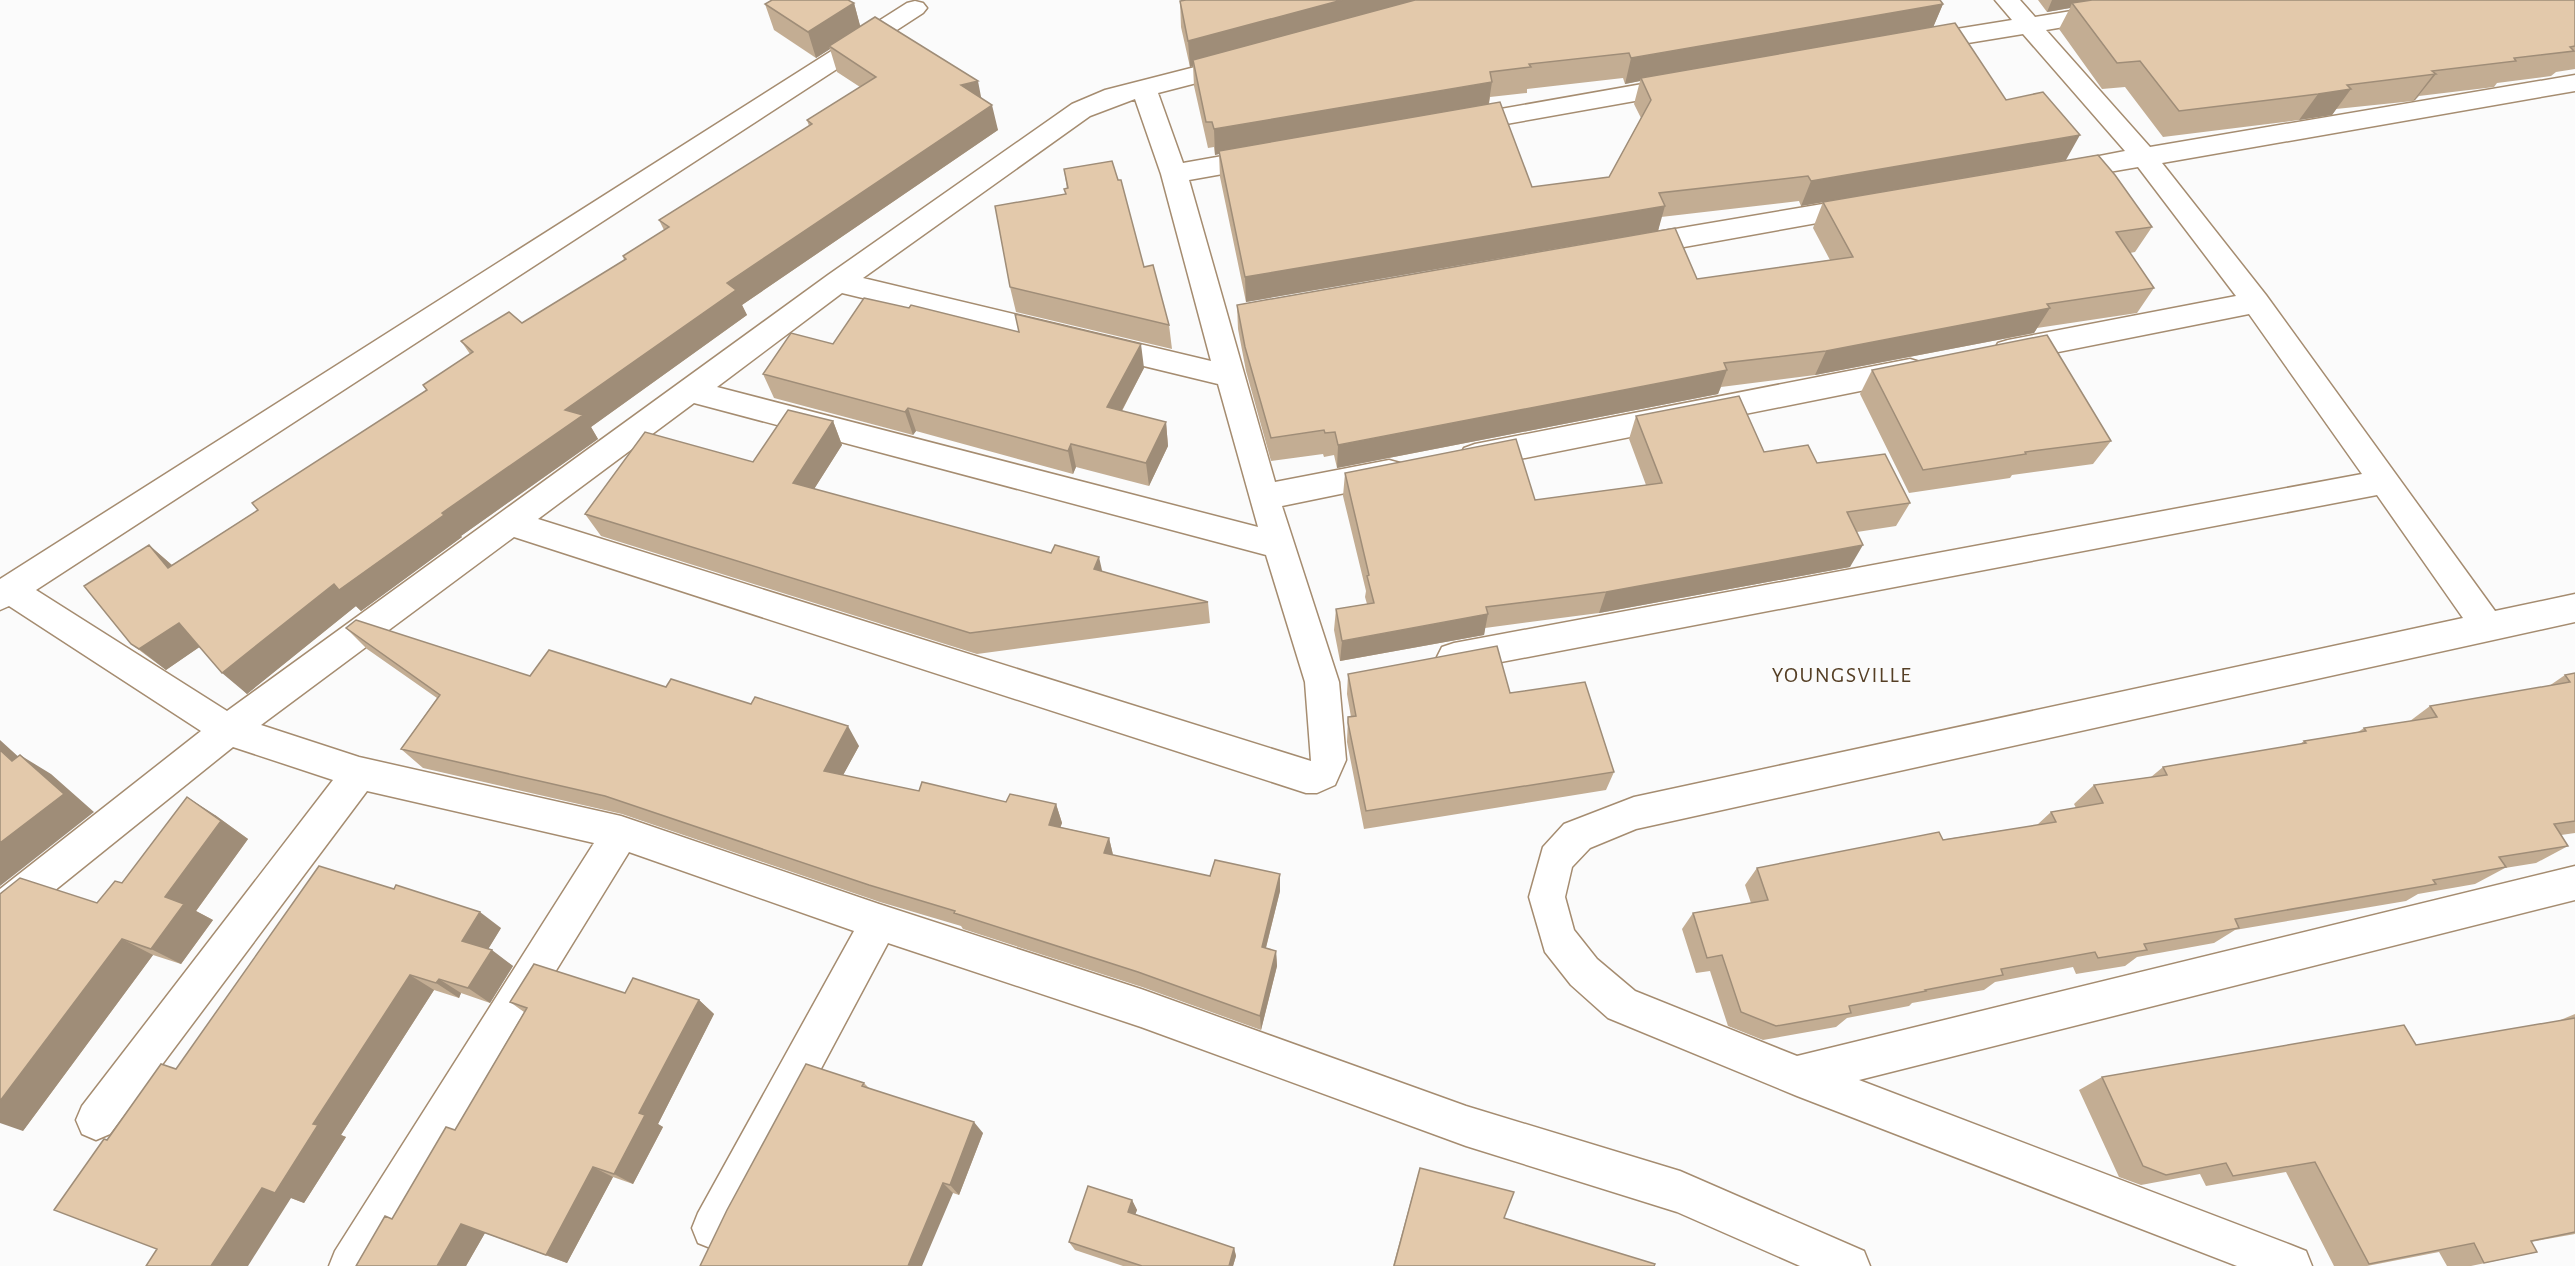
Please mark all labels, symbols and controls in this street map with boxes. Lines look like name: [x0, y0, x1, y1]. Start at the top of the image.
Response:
district label: YOUNGSVILLE: [1772, 664, 1912, 686]

